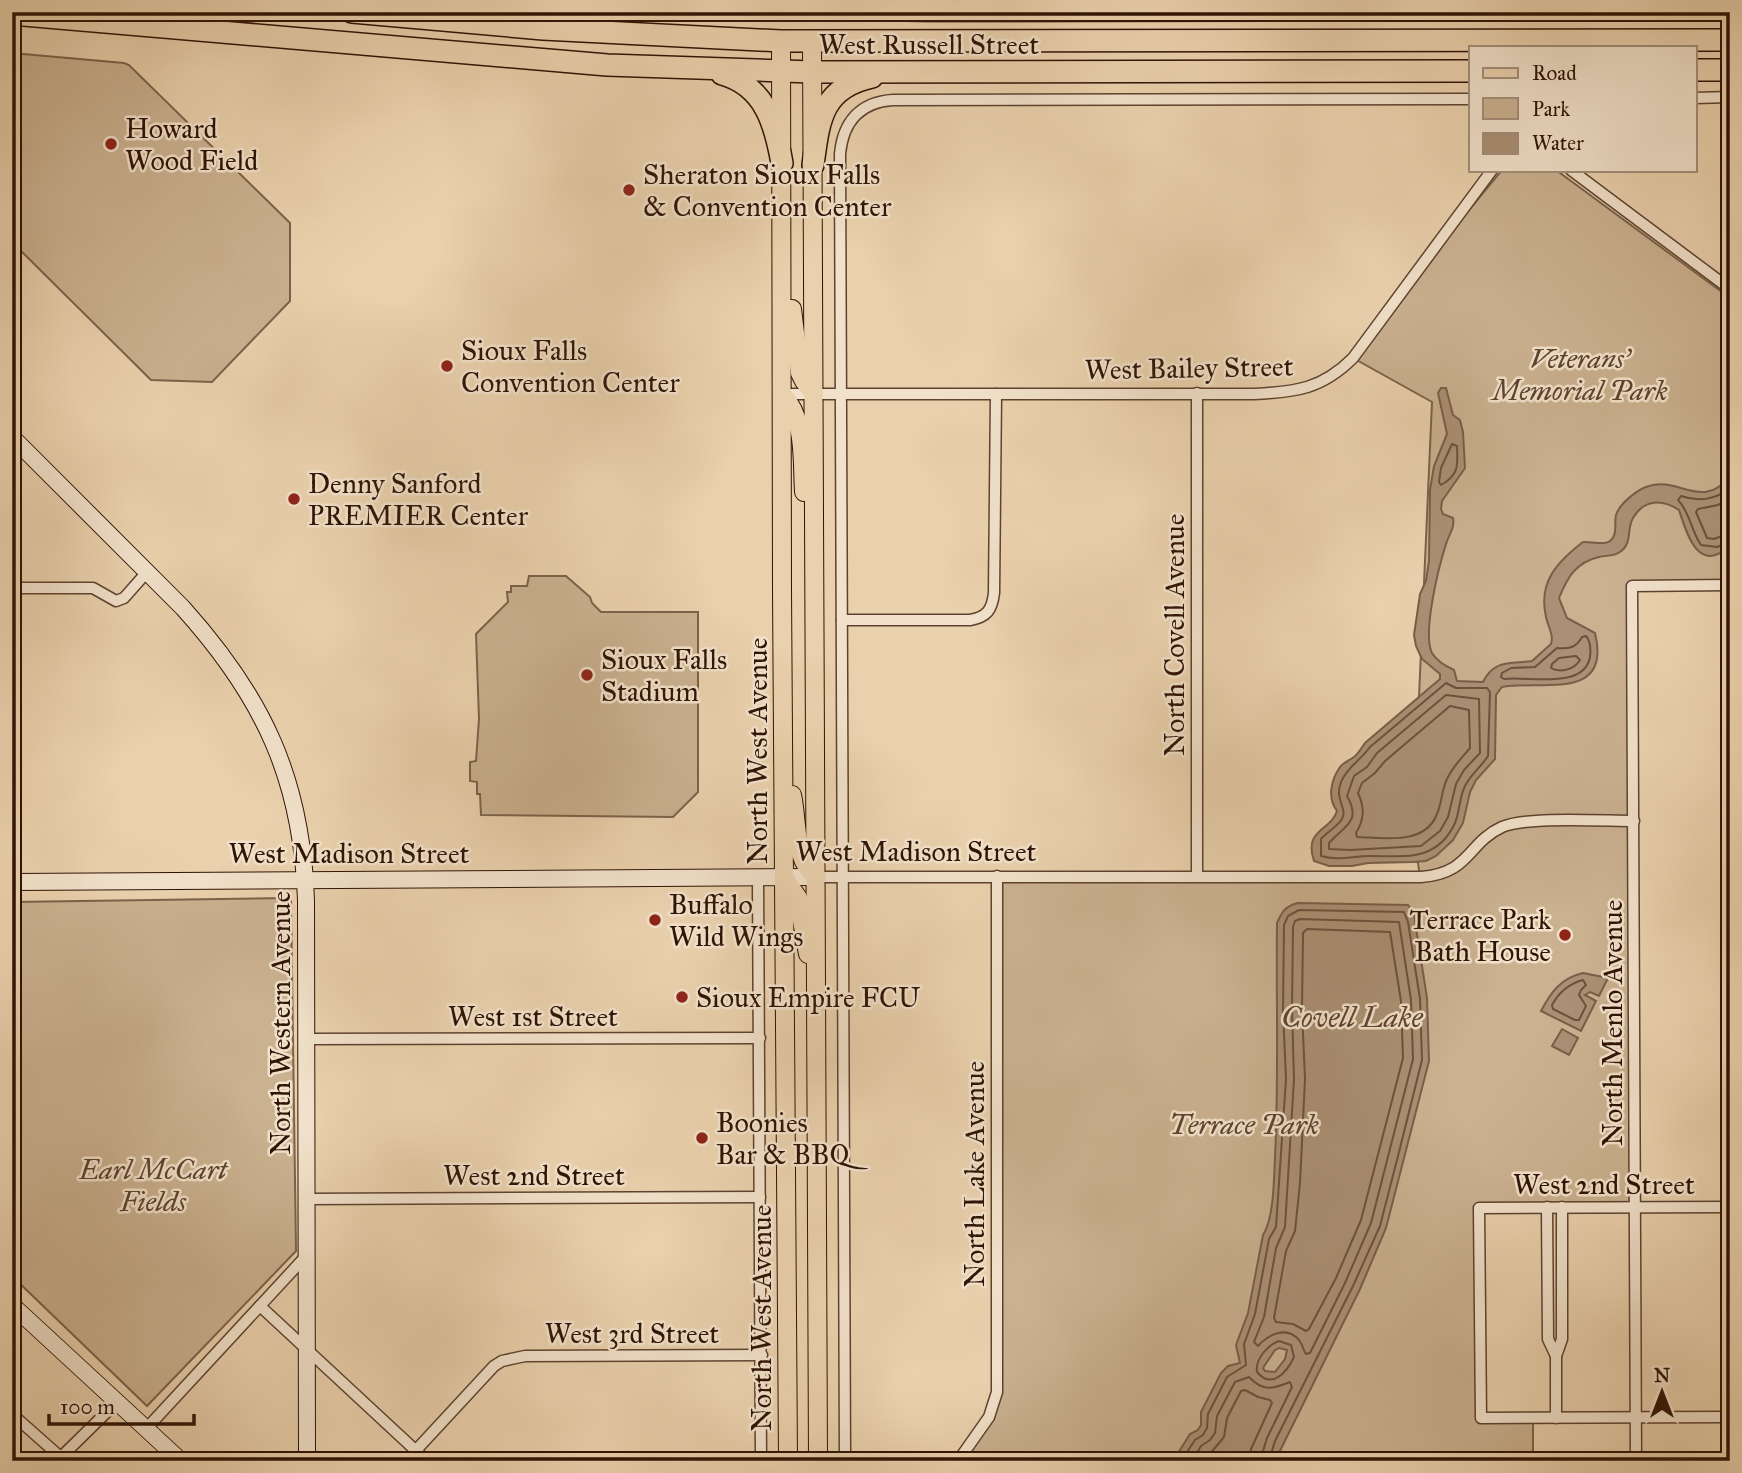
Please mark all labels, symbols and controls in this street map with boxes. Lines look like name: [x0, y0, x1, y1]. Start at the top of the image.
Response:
street label: West Russell Street: [819, 27, 1039, 62]
legend: [1469, 46, 1696, 172]
text: Road: [1532, 60, 1577, 86]
text: Park: [1532, 96, 1570, 122]
place label: Howard Wood Field: [125, 111, 258, 178]
text: Water: [1532, 130, 1584, 156]
marker: Howard Wood Field: [103, 136, 119, 152]
place label: Sheraton Sioux Falls & Convention Center: [643, 157, 892, 224]
marker: Sheraton Sioux Falls & Convention Center: [621, 182, 637, 198]
place label: Sioux Falls Convention Center: [461, 333, 680, 400]
park label: Veterans' Memorial Park: [1489, 341, 1668, 408]
street label: West Bailey Street: [1084, 349, 1294, 387]
marker: Sioux Falls Convention Center: [439, 358, 455, 374]
place label: Denny Sanford PREMIER Center: [308, 466, 529, 533]
marker: Denny Sanford PREMIER Center: [286, 491, 302, 507]
street label: North Covell Avenue: [1157, 514, 1192, 756]
street label: North West Avenue: [740, 638, 775, 864]
place label: Sioux Falls Stadium: [601, 642, 727, 709]
marker: Sioux Falls Stadium: [579, 667, 595, 683]
street label: West Madison Street: [796, 834, 1037, 869]
street label: West Madison Street: [229, 836, 470, 871]
place label: Buffalo Wild Wings: [669, 887, 804, 954]
street label: North Western Avenue: [263, 891, 298, 1155]
street label: North Menlo Avenue: [1595, 900, 1630, 1146]
place label: Terrace Park Bath House: [1409, 902, 1551, 969]
marker: Buffalo Wild Wings: [647, 912, 663, 928]
marker: Terrace Park Bath House: [1557, 927, 1573, 943]
place label: Sioux Empire FCU: [696, 980, 921, 1015]
marker: Sioux Empire FCU: [674, 989, 690, 1005]
street label: West 1st Street: [448, 999, 618, 1034]
water label: Covell Lake: [1281, 999, 1424, 1035]
street label: North Lake Avenue: [957, 1061, 992, 1287]
place label: Boonies Bar & BBQ: [716, 1105, 868, 1172]
park label: Terrace Park: [1169, 1107, 1320, 1142]
marker: Boonies Bar & BBQ: [694, 1130, 710, 1146]
park label: Earl McCart Fields: [78, 1152, 229, 1219]
street label: West 2nd Street: [443, 1158, 625, 1193]
street label: West 2nd Street: [1513, 1167, 1695, 1202]
street label: North West Avenue: [744, 1205, 779, 1431]
street label: West 3rd Street: [545, 1316, 719, 1351]
north arrow: [1626, 1358, 1696, 1428]
text: N: [1654, 1364, 1670, 1387]
scale bar: [49, 1382, 194, 1426]
text: 100 m: [60, 1394, 115, 1420]

